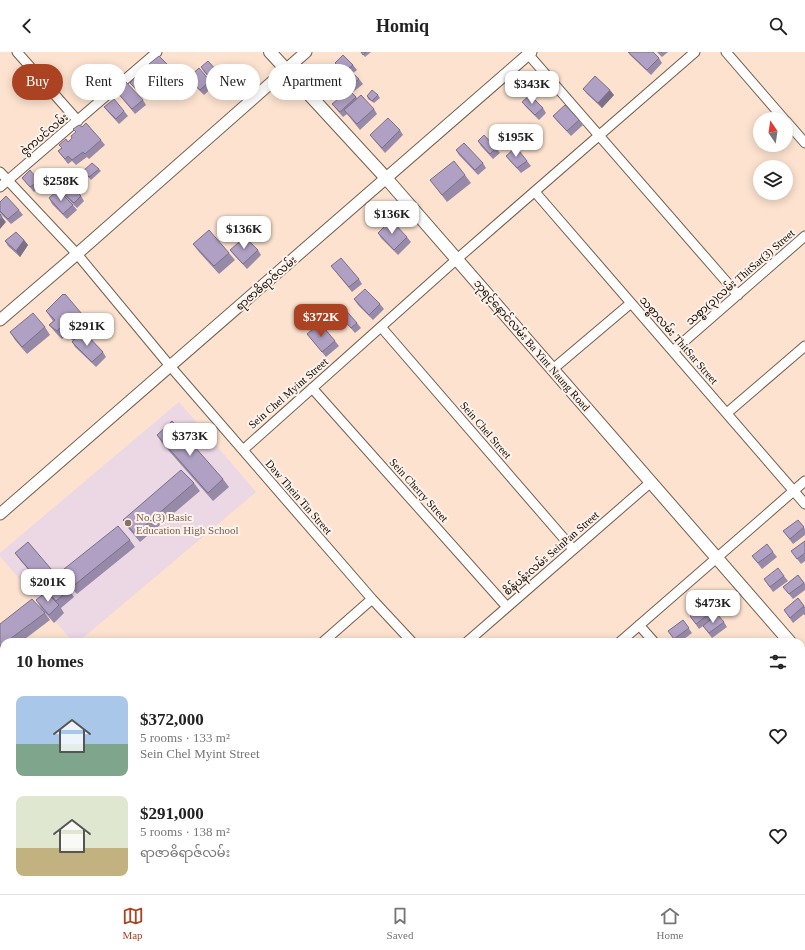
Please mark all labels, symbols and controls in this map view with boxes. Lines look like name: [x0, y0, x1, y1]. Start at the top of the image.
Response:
icon: back: [16, 15, 38, 37]
icon: search: [767, 15, 789, 37]
text: Homiq: [376, 16, 429, 36]
chip: Buy: [12, 64, 63, 100]
chip: Rent: [71, 64, 126, 100]
chip: Filters: [134, 64, 198, 100]
chip: New: [206, 64, 260, 100]
chip: Apartment: [268, 64, 356, 100]
pin: $343K: [504, 71, 560, 105]
text: $343K: [514, 76, 550, 91]
street label: ဇွဲကပင်လမ်း: [17, 110, 72, 160]
north arrow: [753, 112, 793, 152]
map controls: [753, 112, 793, 200]
pin: $195K: [488, 124, 544, 158]
text: $195K: [498, 129, 534, 144]
button: layers: [753, 160, 793, 200]
pin: $258K: [33, 168, 89, 202]
text: $258K: [43, 173, 79, 188]
pin: $136K: [364, 201, 420, 235]
text: $136K: [374, 206, 410, 221]
pin: $136K: [216, 216, 272, 250]
text: $136K: [226, 221, 262, 236]
street label: သစ္စာ(၃)လမ်း ThitSar(3) Street: [683, 226, 799, 330]
street label: ရာဇာဓိရာဇ်လမ်း: [233, 253, 301, 315]
street label: ဘုရင့်နောင်လမ်း Ba Yint Naung Road: [469, 276, 593, 416]
street label: သစ္စာလမ်း ThitSar Street: [635, 293, 721, 389]
pin: $372K: [293, 304, 349, 338]
text: $372K: [303, 309, 339, 324]
pin: $291K: [59, 313, 115, 347]
text: $291K: [69, 318, 105, 333]
street label: Sein Chel Myint Street: [246, 355, 330, 431]
street label: Sein Chel Street: [458, 399, 514, 461]
pin: $373K: [162, 423, 218, 457]
text: $373K: [172, 428, 208, 443]
street label: Sein Cherry Street: [387, 456, 451, 524]
street label: Daw Thein Tin Street: [263, 457, 335, 537]
street label: စိန်ပန်းလမ်း SeinPan Street: [500, 508, 603, 600]
place label: No.(3) Basic Education High School: [136, 511, 239, 536]
marker: No.(3) Basic Education High School: [123, 518, 133, 528]
pin: $201K: [20, 569, 76, 603]
text: $201K: [30, 574, 66, 589]
pin: $473K: [685, 590, 741, 624]
text: $473K: [695, 595, 731, 610]
icon: filters: [767, 651, 789, 673]
text: 10 homes: [16, 652, 84, 671]
text: $372,000: [140, 710, 204, 729]
icon: home: [48, 712, 96, 760]
icon: heart: [767, 725, 789, 747]
text: 5 rooms · 133 m²: [140, 730, 230, 745]
text: Sein Chel Myint Street: [140, 746, 260, 761]
text: $291,000: [140, 804, 204, 823]
icon: home: [48, 812, 96, 860]
text: 5 rooms · 138 m²: [140, 824, 230, 839]
icon: heart: [767, 825, 789, 847]
text: ရာဇာဓိရာဇ်လမ်း: [140, 845, 230, 860]
tab: Map: [122, 905, 144, 941]
tab: Saved: [387, 905, 413, 941]
tab: Home: [657, 905, 683, 941]

